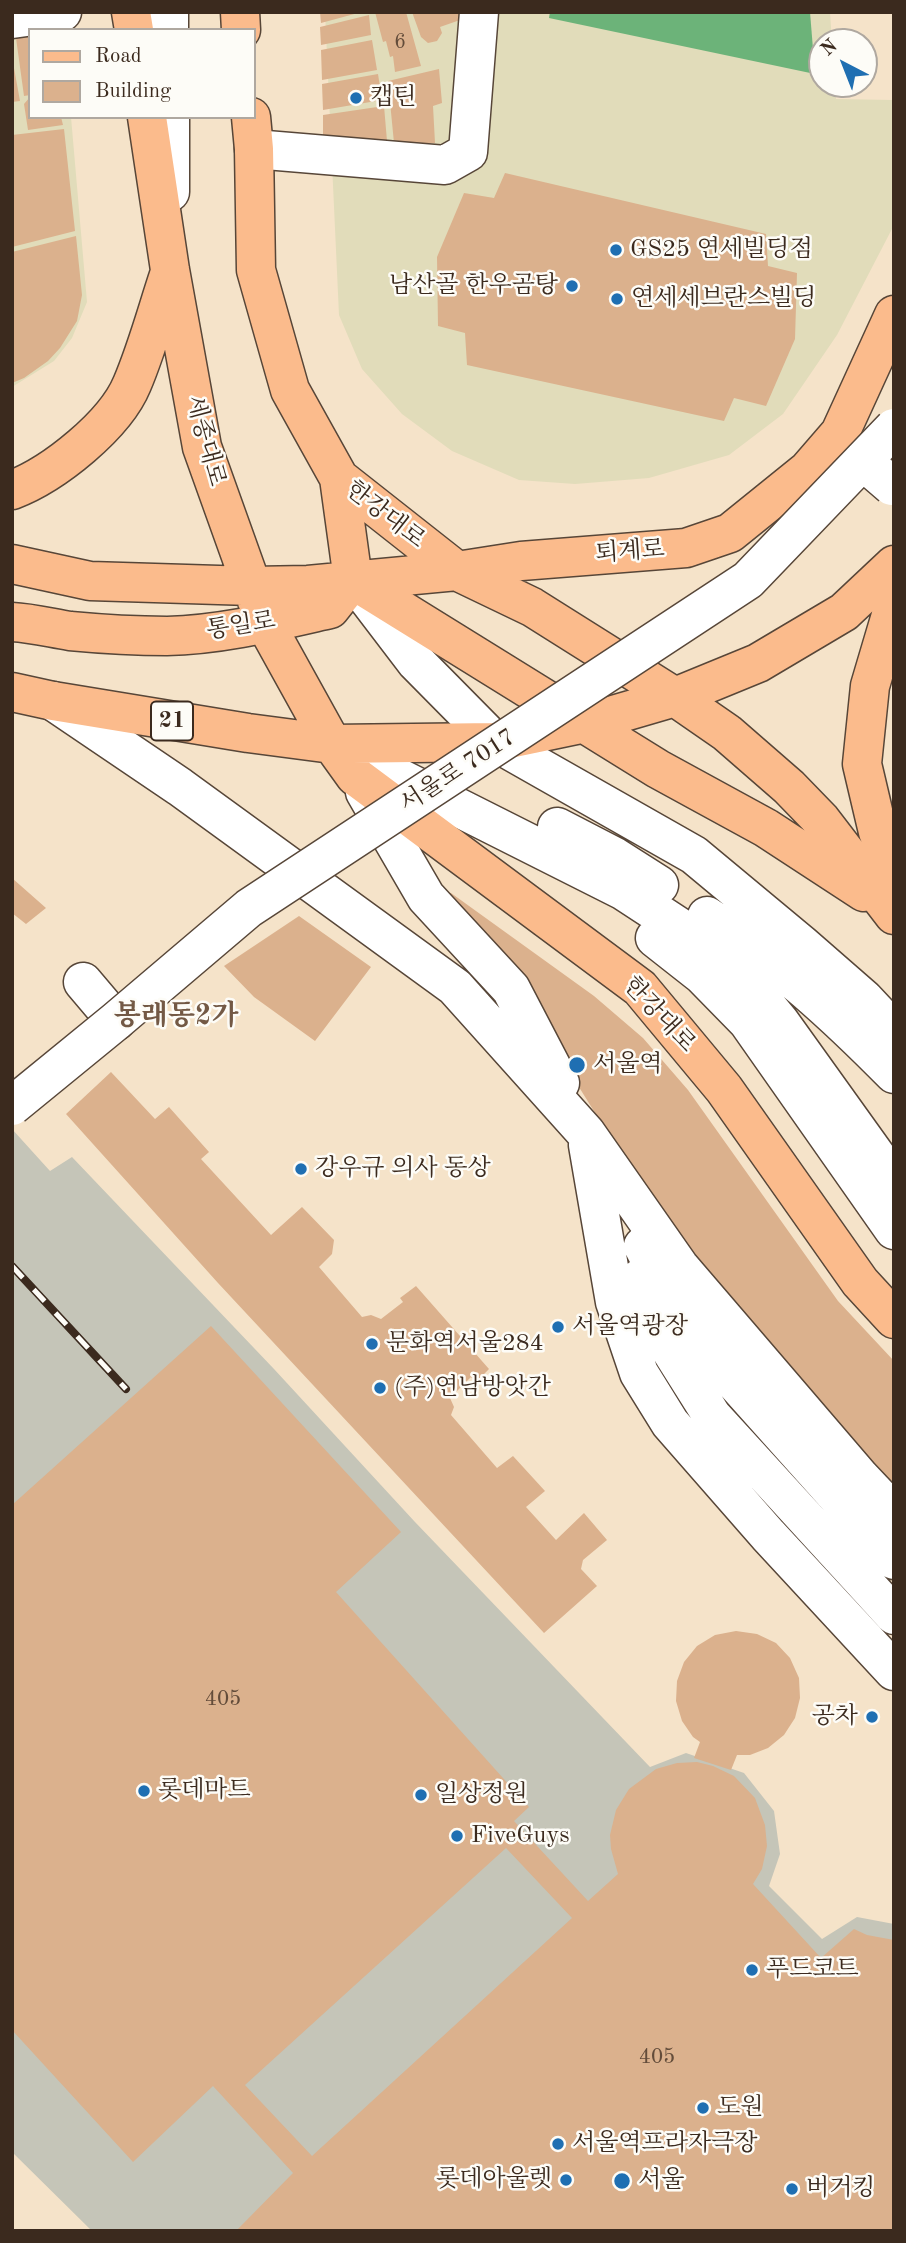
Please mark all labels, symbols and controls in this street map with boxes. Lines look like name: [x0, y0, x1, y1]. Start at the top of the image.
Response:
legend: [28, 28, 256, 119]
north arrow: [808, 28, 878, 98]
house number: 6: [394, 29, 406, 55]
text: N: [818, 37, 842, 60]
text: Road: [95, 46, 142, 67]
text: Building: [95, 81, 171, 102]
place label: 캡틴: [370, 84, 416, 112]
marker: 캡틴: [348, 90, 364, 106]
place label: GS25 연세빌딩점: [630, 236, 813, 264]
marker: GS25 연세빌딩점: [608, 242, 624, 258]
place label: 남산골 한우곰탕: [389, 272, 558, 300]
marker: 남산골 한우곰탕: [564, 278, 580, 294]
place label: 연세세브란스빌딩: [631, 285, 816, 313]
marker: 연세세브란스빌딩: [609, 291, 625, 307]
street label: 세종대로: [179, 392, 231, 490]
street label: 한강대로: [340, 475, 430, 555]
street label: 퇴계로: [594, 535, 666, 569]
street label: 통일로: [204, 606, 278, 646]
road number: 21: [151, 702, 193, 740]
street label: 서울로 7017: [395, 723, 521, 819]
street label: 한강대로: [617, 971, 701, 1059]
district label: 봉래동2가: [114, 1000, 238, 1034]
place label: 서울역: [593, 1051, 663, 1079]
marker: 서울역: [567, 1055, 587, 1075]
place label: 강우규 의사 동상: [315, 1155, 491, 1183]
marker: 강우규 의사 동상: [293, 1161, 309, 1177]
place label: 서울역광장: [572, 1313, 688, 1341]
marker: 서울역광장: [550, 1319, 566, 1335]
place label: 문화역서울284: [386, 1330, 544, 1358]
marker: 문화역서울284: [364, 1336, 380, 1352]
place label: (주)연남방앗간: [394, 1374, 551, 1402]
marker: (주)연남방앗간: [372, 1380, 388, 1396]
house number: 405: [205, 1686, 241, 1712]
place label: 공차: [812, 1703, 858, 1731]
marker: 공차: [864, 1709, 880, 1725]
place label: 롯데마트: [158, 1777, 251, 1805]
place label: 일상정원: [435, 1781, 528, 1809]
marker: 롯데마트: [136, 1783, 152, 1799]
marker: 일상정원: [413, 1787, 429, 1803]
place label: FiveGuys: [471, 1822, 570, 1850]
marker: FiveGuys: [449, 1828, 465, 1844]
place label: 푸드코트: [766, 1956, 859, 1984]
marker: 푸드코트: [744, 1962, 760, 1978]
house number: 405: [639, 2044, 675, 2070]
place label: 도원: [717, 2094, 763, 2122]
marker: 도원: [695, 2100, 711, 2116]
place label: 서울역프라자극장: [572, 2130, 757, 2158]
marker: 서울역프라자극장: [550, 2136, 566, 2152]
place label: 롯데아울렛: [436, 2166, 552, 2194]
place label: 서울: [638, 2167, 684, 2195]
marker: 서울: [612, 2171, 632, 2191]
marker: 롯데아울렛: [558, 2172, 574, 2188]
place label: 버거킹: [806, 2175, 876, 2203]
marker: 버거킹: [784, 2181, 800, 2197]

